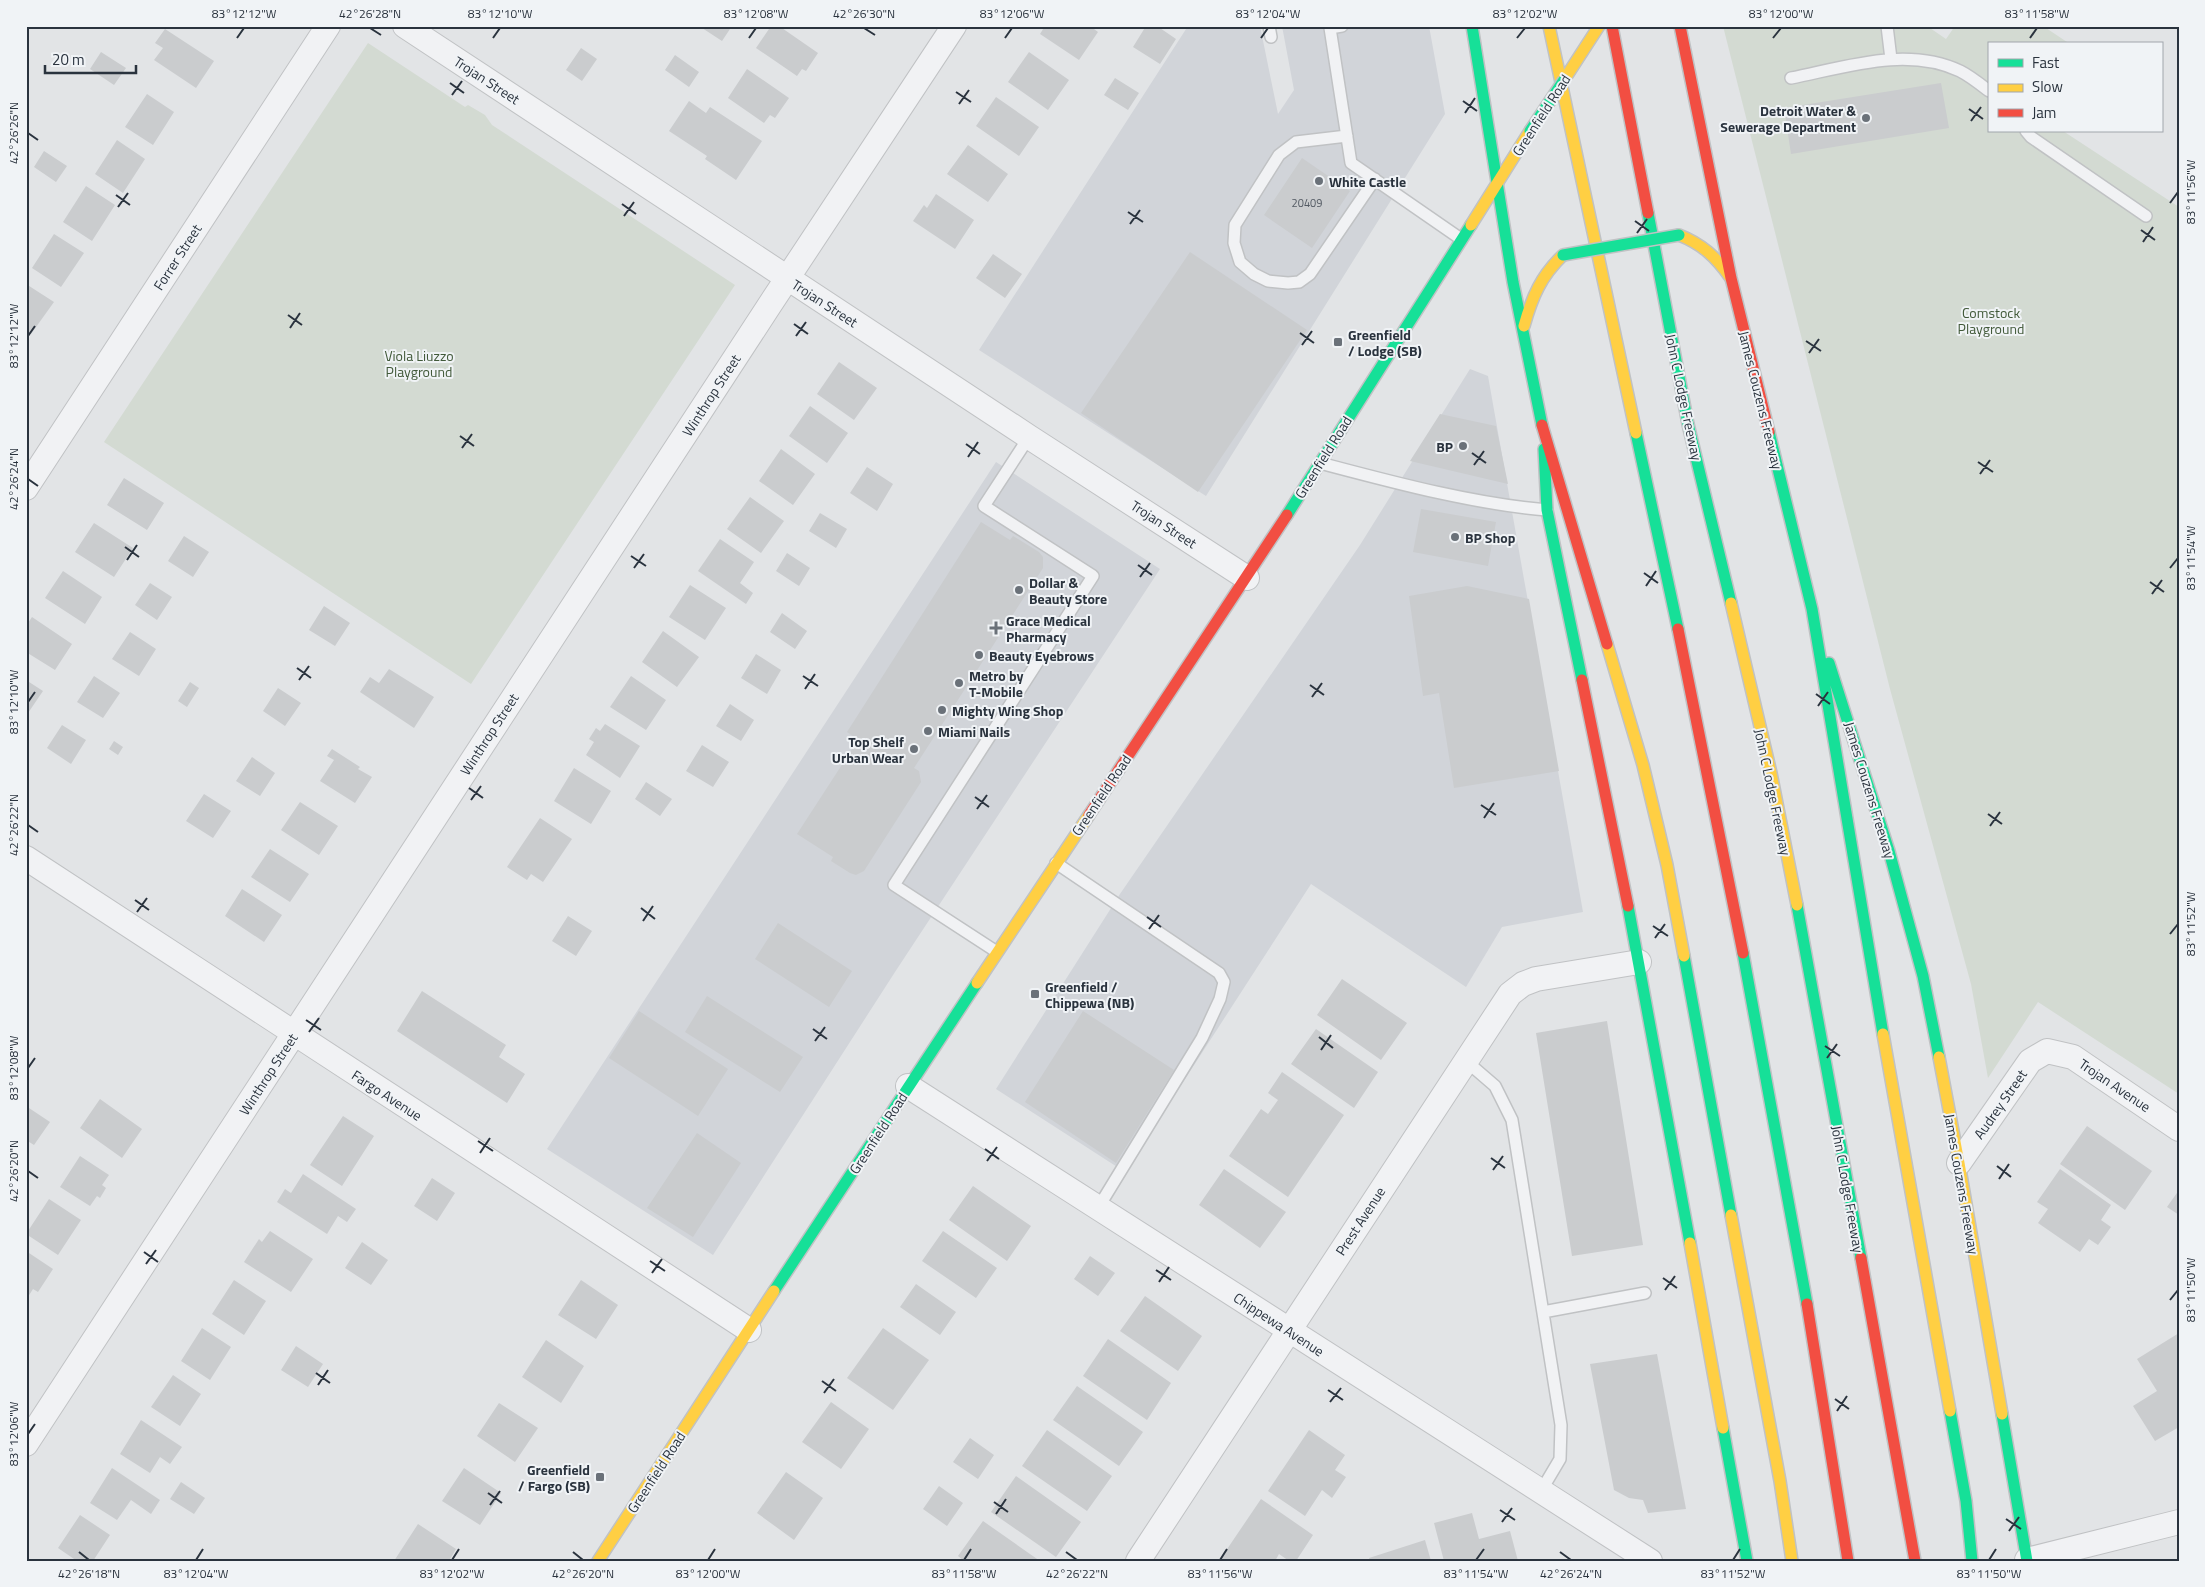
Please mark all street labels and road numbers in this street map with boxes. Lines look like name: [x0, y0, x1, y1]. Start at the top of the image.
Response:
street label: Trojan Street: [450, 51, 524, 109]
street label: Greenfield Road: [1507, 70, 1575, 160]
street label: Forrer Street: [148, 220, 206, 294]
street label: Trojan Street: [788, 274, 862, 332]
street label: James Couzens Freeway: [1734, 328, 1788, 472]
street label: John C Lodge Freeway: [1660, 332, 1708, 463]
street label: Winthrop Street: [677, 350, 745, 440]
street label: Greenfield Road: [1289, 412, 1357, 502]
street label: Trojan Street: [1127, 495, 1201, 553]
street label: Winthrop Street: [455, 689, 523, 779]
street label: James Couzens Freeway: [1839, 719, 1901, 861]
street label: John C Lodge Freeway: [1749, 727, 1797, 858]
street label: Greenfield Road: [1066, 750, 1136, 840]
street label: Winthrop Street: [234, 1029, 302, 1119]
street label: Trojan Avenue: [2075, 1053, 2155, 1117]
street label: Fargo Avenue: [348, 1064, 426, 1126]
street label: Audrey Street: [1968, 1065, 2032, 1143]
street label: Greenfield Road: [844, 1088, 912, 1178]
street label: James Couzens Freeway: [1939, 1112, 1985, 1256]
street label: John C Lodge Freeway: [1826, 1124, 1870, 1255]
street label: Prest Avenue: [1330, 1182, 1390, 1260]
street label: Chippewa Avenue: [1229, 1287, 1329, 1361]
street label: Greenfield Road: [622, 1427, 690, 1517]

